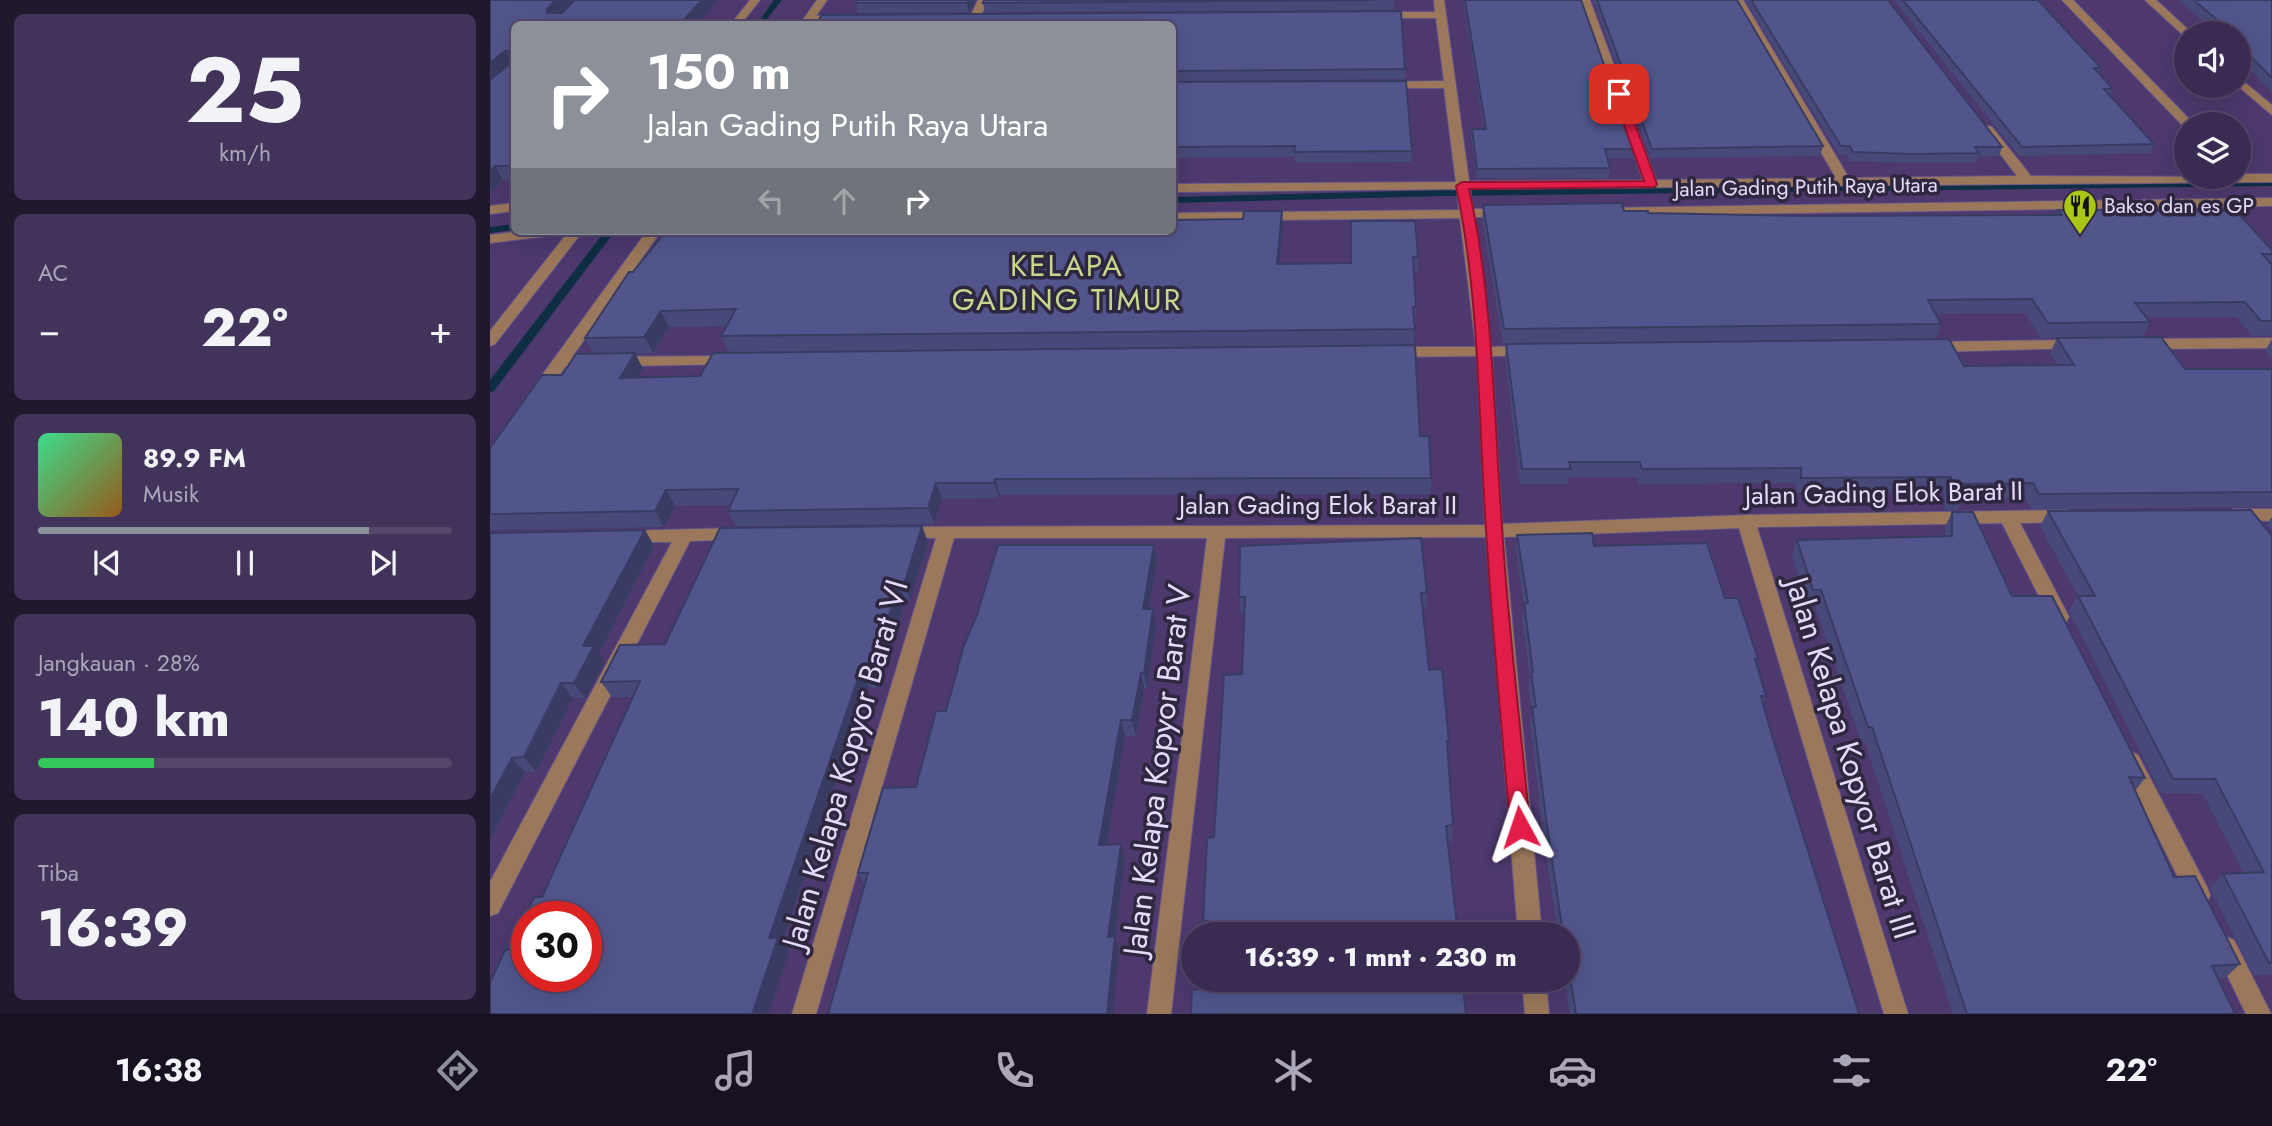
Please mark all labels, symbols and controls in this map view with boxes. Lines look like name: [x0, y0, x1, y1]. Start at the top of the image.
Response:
map controls: [2174, 21, 2251, 189]
button: sound: [2174, 21, 2251, 98]
text: 25: [186, 25, 304, 156]
text: 150 m: [647, 37, 791, 107]
icon: right: [532, 49, 623, 140]
pin: [1589, 64, 1649, 124]
icon: arrive: [1600, 75, 1638, 113]
text: Jalan Gading Putih Raya Utara: [647, 102, 1048, 148]
button: layers: [2174, 112, 2251, 189]
text: km/h: [219, 136, 271, 170]
street label: Jalan Gading Putih Raya Utara: [1671, 170, 1938, 204]
icon: left: [752, 182, 790, 220]
icon: ahead: [825, 182, 863, 220]
icon: right: [898, 182, 936, 220]
restaurant icon: Bakso dan es GP: [2061, 187, 2099, 236]
place label: Bakso dan es GP: [2104, 191, 2254, 221]
district label: KELAPA GADING TIMUR: [952, 244, 1182, 321]
text: AC: [38, 256, 68, 290]
text: 22°: [201, 290, 288, 366]
text: −: [38, 302, 60, 357]
text: +: [429, 302, 452, 357]
text: 89.9 FM: [143, 439, 246, 477]
street label: Jalan Gading Elok Barat II: [1742, 472, 2023, 514]
text: Musik: [143, 477, 199, 511]
street label: Jalan Gading Elok Barat II: [1176, 486, 1457, 524]
icon: previous: [88, 544, 126, 582]
icon: pause: [226, 544, 264, 582]
icon: next: [364, 544, 402, 582]
street label: Jalan Kelapa Kopyor Barat III: [1773, 568, 1928, 945]
street label: Jalan Kelapa Kopyor Barat VI: [769, 574, 920, 958]
street label: Jalan Kelapa Kopyor Barat V: [1111, 582, 1203, 962]
text: Jangkauan · 28%: [38, 646, 200, 680]
text: 140 km: [38, 680, 230, 756]
position arrow: [1483, 790, 1557, 864]
text: Tiba: [38, 856, 79, 890]
text: 16:39: [38, 890, 188, 966]
speed limit sign: 30: [511, 901, 602, 992]
text: 16:39 · 1 mnt · 230 m: [1244, 938, 1517, 976]
icon: directions: [433, 1046, 482, 1095]
icon: music: [711, 1046, 760, 1095]
icon: phone: [990, 1046, 1039, 1095]
icon: climate: [1269, 1046, 1318, 1095]
icon: car: [1548, 1046, 1597, 1095]
icon: filters: [1827, 1046, 1876, 1095]
text: 16:38: [115, 1047, 203, 1093]
text: 22°: [2106, 1047, 2157, 1093]

